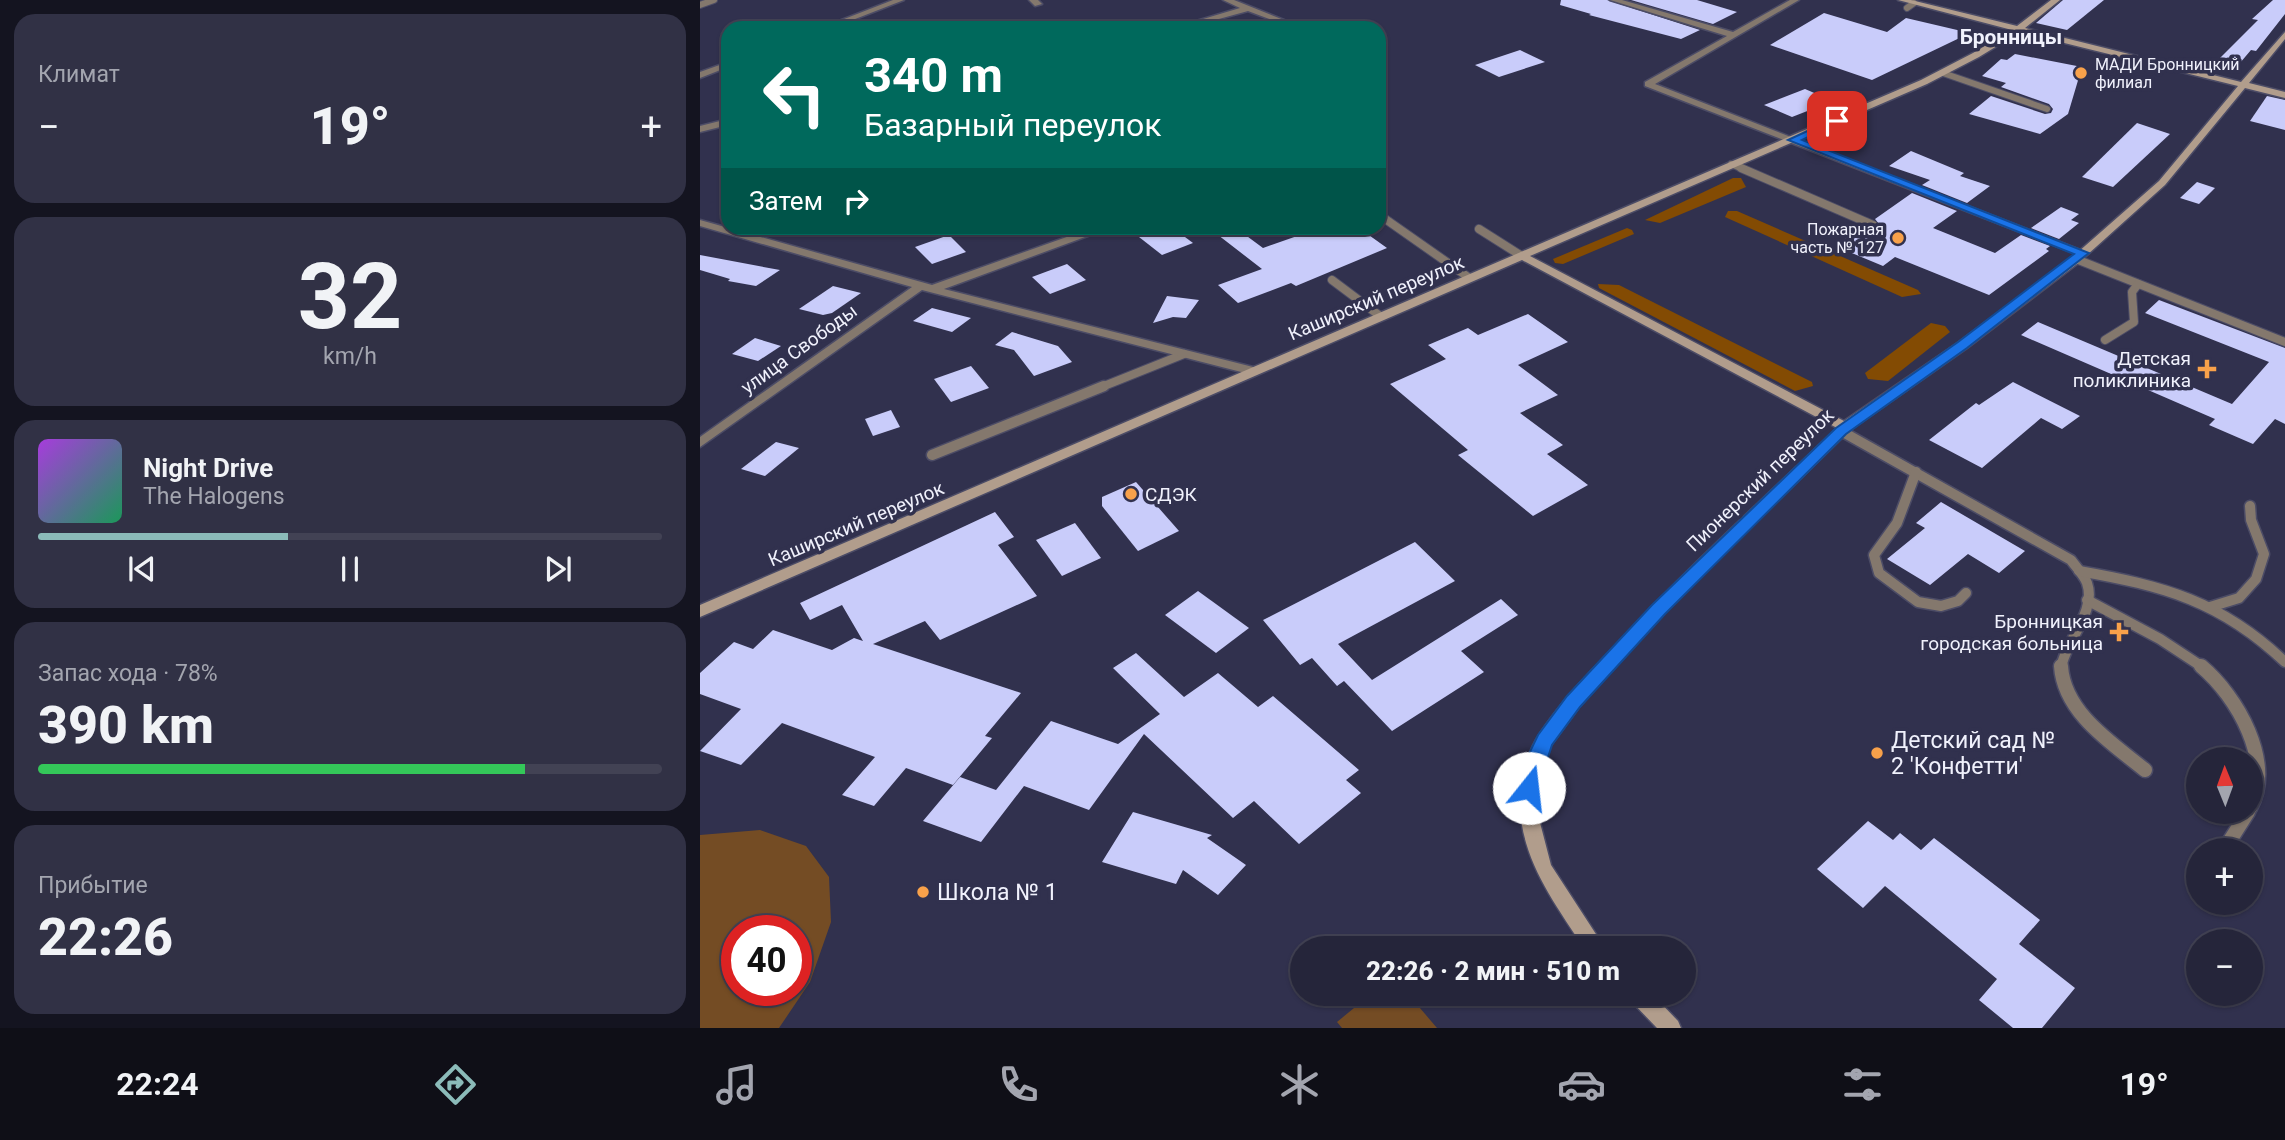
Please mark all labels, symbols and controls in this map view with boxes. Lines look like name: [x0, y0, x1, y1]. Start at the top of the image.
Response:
district label: Бронницы: [1960, 25, 2062, 49]
text: 340 m: [864, 47, 1003, 104]
icon: left: [749, 49, 840, 140]
place label: МАДИ Бронницкий филиал: [2095, 55, 2240, 92]
text: Климат: [38, 61, 120, 88]
marker: МАДИ Бронницкий филиал: [2073, 65, 2089, 81]
pin: [1807, 91, 1867, 151]
text: 19°: [310, 96, 390, 157]
icon: arrive: [1818, 102, 1856, 140]
text: −: [38, 105, 60, 149]
text: +: [640, 105, 662, 149]
text: Базарный переулок: [864, 106, 1162, 144]
icon: right: [837, 182, 875, 220]
text: Затем: [749, 186, 823, 216]
place label: Пожарная часть № 127: [1790, 220, 1884, 257]
marker: Пожарная часть № 127: [1890, 230, 1906, 246]
text: 32: [298, 244, 402, 350]
street label: Каширский переулок: [1285, 250, 1468, 345]
street label: улица Свободы: [736, 299, 862, 399]
text: km/h: [323, 343, 377, 370]
place label: Детская поликлиника: [2073, 347, 2191, 392]
marker: Детская поликлиника: [2197, 359, 2217, 379]
street label: Пионерский переулок: [1681, 403, 1839, 556]
text: Night Drive: [143, 453, 273, 483]
street label: Каширский переулок: [765, 476, 948, 571]
text: The Halogens: [143, 483, 285, 510]
place label: СДЭК: [1145, 483, 1197, 506]
marker: СДЭК: [1123, 486, 1139, 502]
icon: previous: [123, 550, 161, 588]
icon: pause: [331, 550, 369, 588]
icon: next: [539, 550, 577, 588]
place label: Бронницкая городская больница: [1920, 610, 2103, 655]
marker: Бронницкая городская больница: [2109, 622, 2129, 642]
text: Запас хода · 78%: [38, 660, 218, 687]
text: 390 km: [38, 695, 214, 756]
place label: Детский сад № 2 'Конфетти': [1891, 727, 2055, 780]
marker: Детский сад № 2 'Конфетти': [1869, 745, 1885, 761]
north arrow: [2186, 747, 2263, 824]
map controls: [2186, 747, 2263, 1006]
position arrow: [1492, 751, 1566, 825]
button: +: [2186, 838, 2263, 915]
text: Прибытие: [38, 872, 148, 899]
place label: Школа № 1: [937, 879, 1058, 906]
marker: Школа № 1: [915, 884, 931, 900]
text: 22:26: [38, 907, 173, 968]
speed limit sign: 40: [721, 915, 812, 1006]
button: −: [2186, 929, 2263, 1006]
text: 22:26 · 2 мин · 510 m: [1366, 956, 1620, 986]
icon: directions: [431, 1060, 480, 1109]
icon: music: [712, 1060, 761, 1109]
icon: phone: [994, 1060, 1043, 1109]
icon: climate: [1275, 1060, 1324, 1109]
icon: car: [1557, 1060, 1606, 1109]
icon: filters: [1838, 1060, 1887, 1109]
text: 22:24: [116, 1065, 199, 1103]
text: 19°: [2120, 1065, 2169, 1103]

